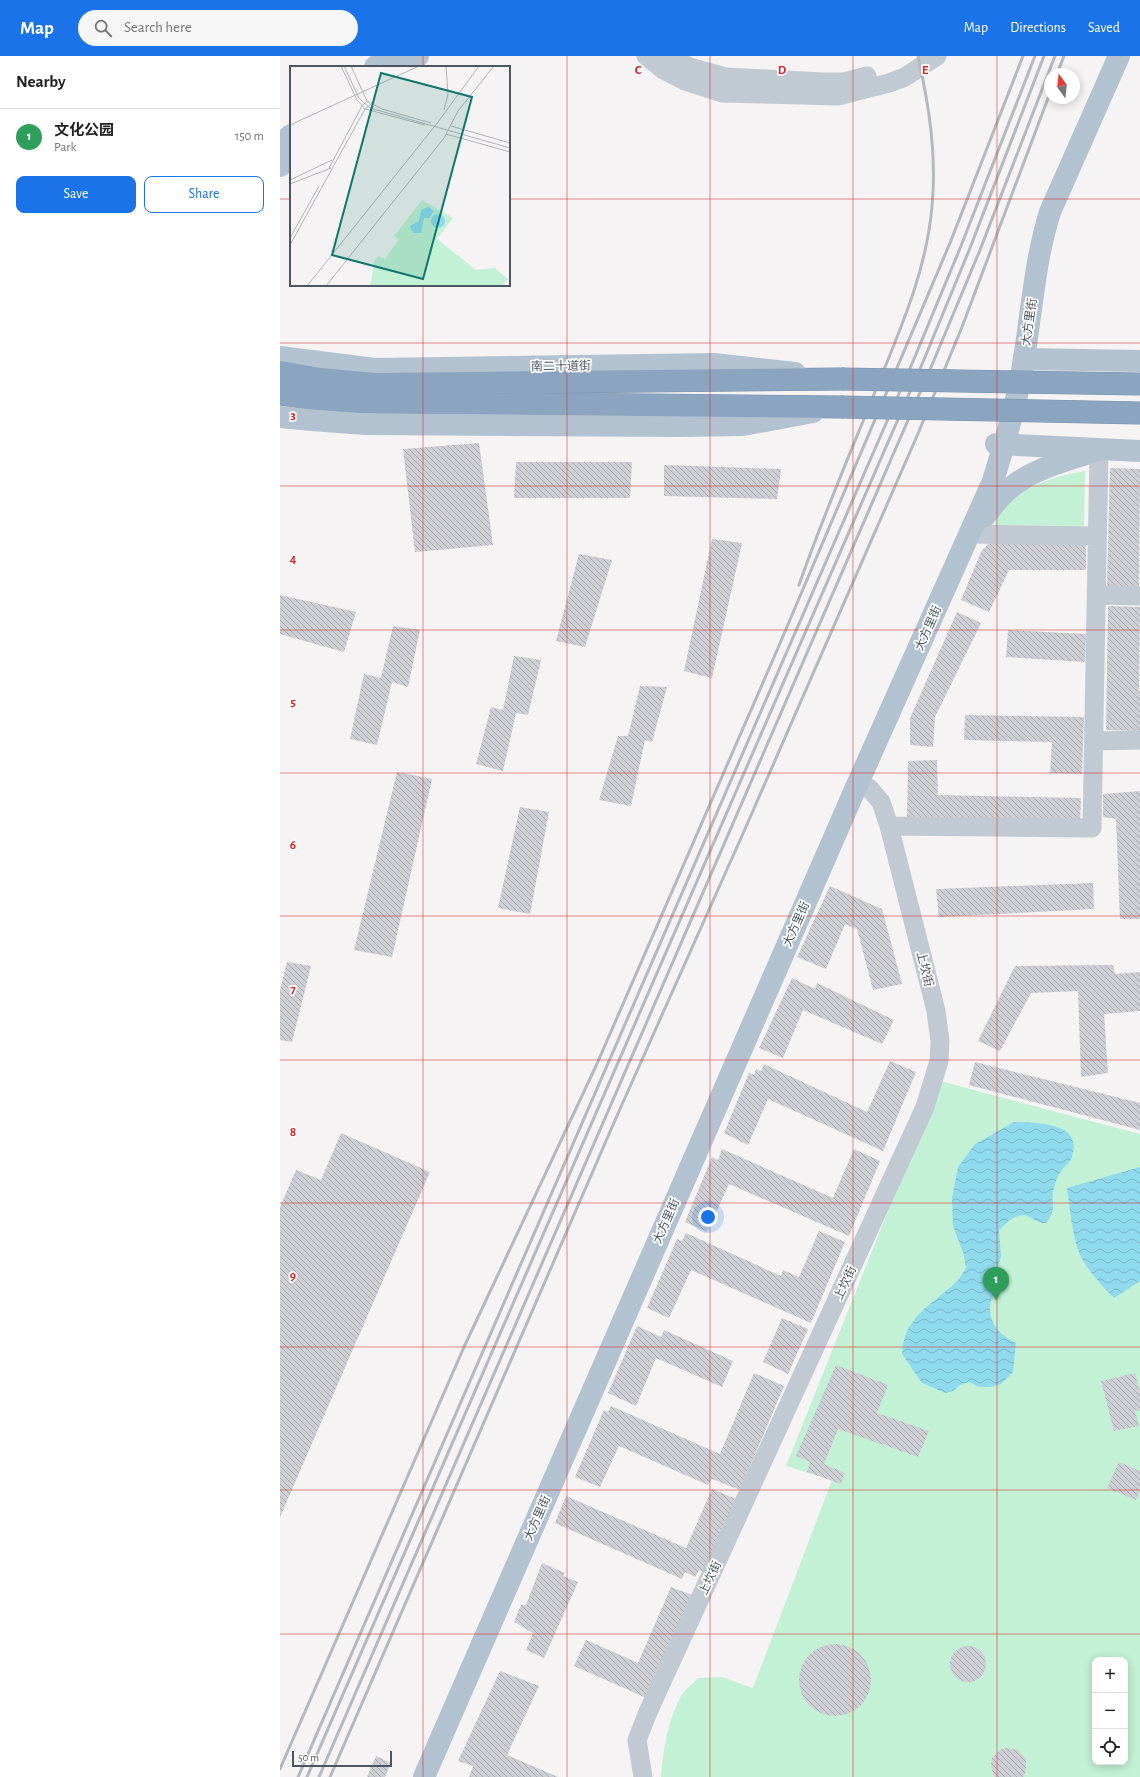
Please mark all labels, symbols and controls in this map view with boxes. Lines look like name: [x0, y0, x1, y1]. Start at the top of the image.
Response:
search box: [78, 10, 358, 46]
icon: search: [92, 17, 114, 39]
text: Map: [20, 19, 54, 38]
text: Search here: [124, 20, 192, 35]
text: Map: [964, 21, 988, 35]
text: Directions: [1010, 21, 1066, 35]
text: Saved: [1088, 21, 1120, 35]
text: C: [635, 64, 642, 77]
text: D: [778, 64, 787, 77]
text: E: [922, 64, 929, 77]
inset map: [290, 66, 510, 286]
north arrow: [1044, 68, 1080, 104]
text: Nearby: [16, 73, 66, 90]
text: 文化公园: [54, 123, 114, 138]
text: 1: [27, 130, 31, 143]
text: 150 m: [235, 130, 264, 143]
text: Park: [54, 141, 76, 154]
button: Save: [16, 176, 136, 213]
button: Share: [144, 176, 264, 213]
street label: 大方里街: [1019, 297, 1038, 347]
street label: 南二十道街: [531, 358, 591, 373]
text: 3: [290, 409, 296, 422]
text: 4: [290, 553, 297, 566]
street label: 大方里街: [912, 603, 943, 652]
text: 5: [290, 696, 296, 709]
text: 6: [290, 839, 296, 852]
street label: 大方里街: [780, 899, 811, 948]
street label: 上坎街: [915, 950, 936, 988]
text: 7: [290, 983, 296, 996]
text: 8: [290, 1126, 296, 1139]
street label: 大方里街: [650, 1196, 681, 1245]
your location: [698, 1207, 718, 1227]
street label: 上坎街: [831, 1264, 858, 1302]
pin: 1: [983, 1267, 1009, 1300]
text: 9: [290, 1270, 296, 1283]
street label: 大方里街: [521, 1493, 552, 1542]
street label: 上坎街: [696, 1559, 723, 1597]
map controls: [1092, 1657, 1128, 1765]
button: +: [1092, 1657, 1128, 1693]
button: −: [1092, 1693, 1128, 1729]
button: locate: [1092, 1729, 1128, 1765]
scale bar: [292, 1749, 392, 1768]
text: 50 m: [298, 1752, 319, 1763]

